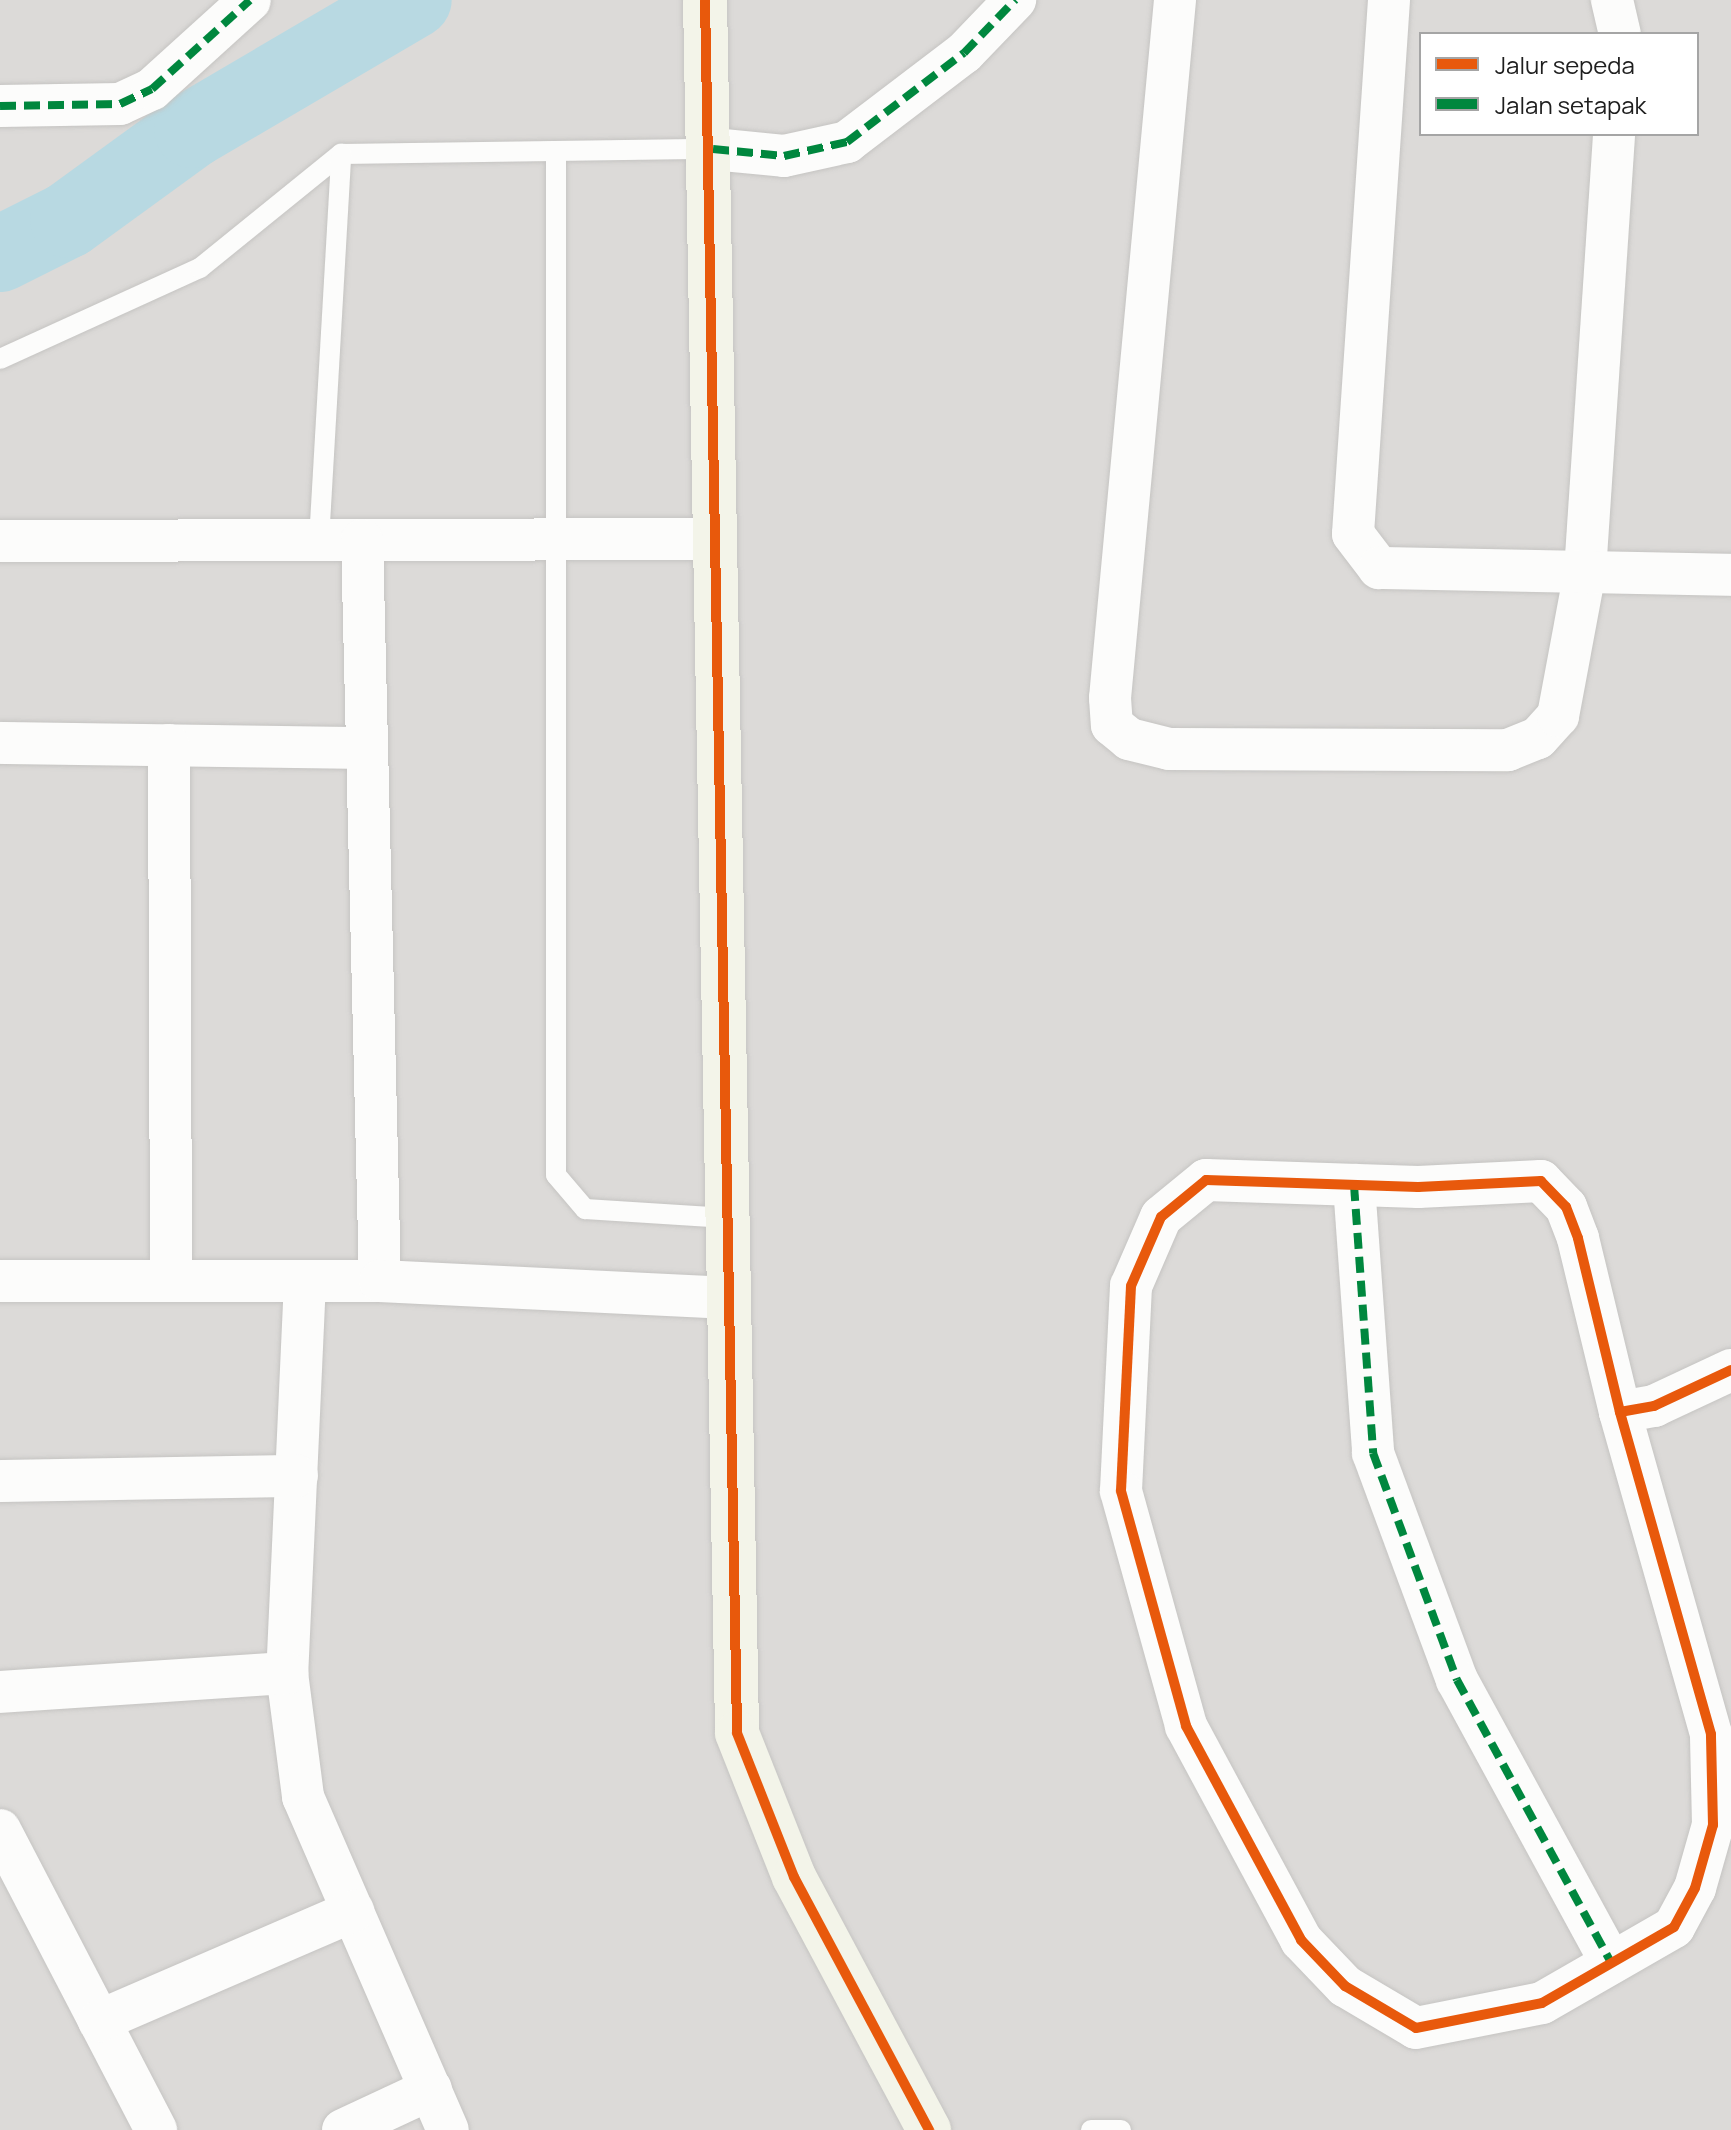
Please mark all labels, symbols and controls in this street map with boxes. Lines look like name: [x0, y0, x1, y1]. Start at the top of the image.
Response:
legend: [1419, 32, 1699, 136]
text: Jalur sepeda: [1495, 48, 1635, 81]
text: Jalan setapak: [1495, 88, 1646, 121]

